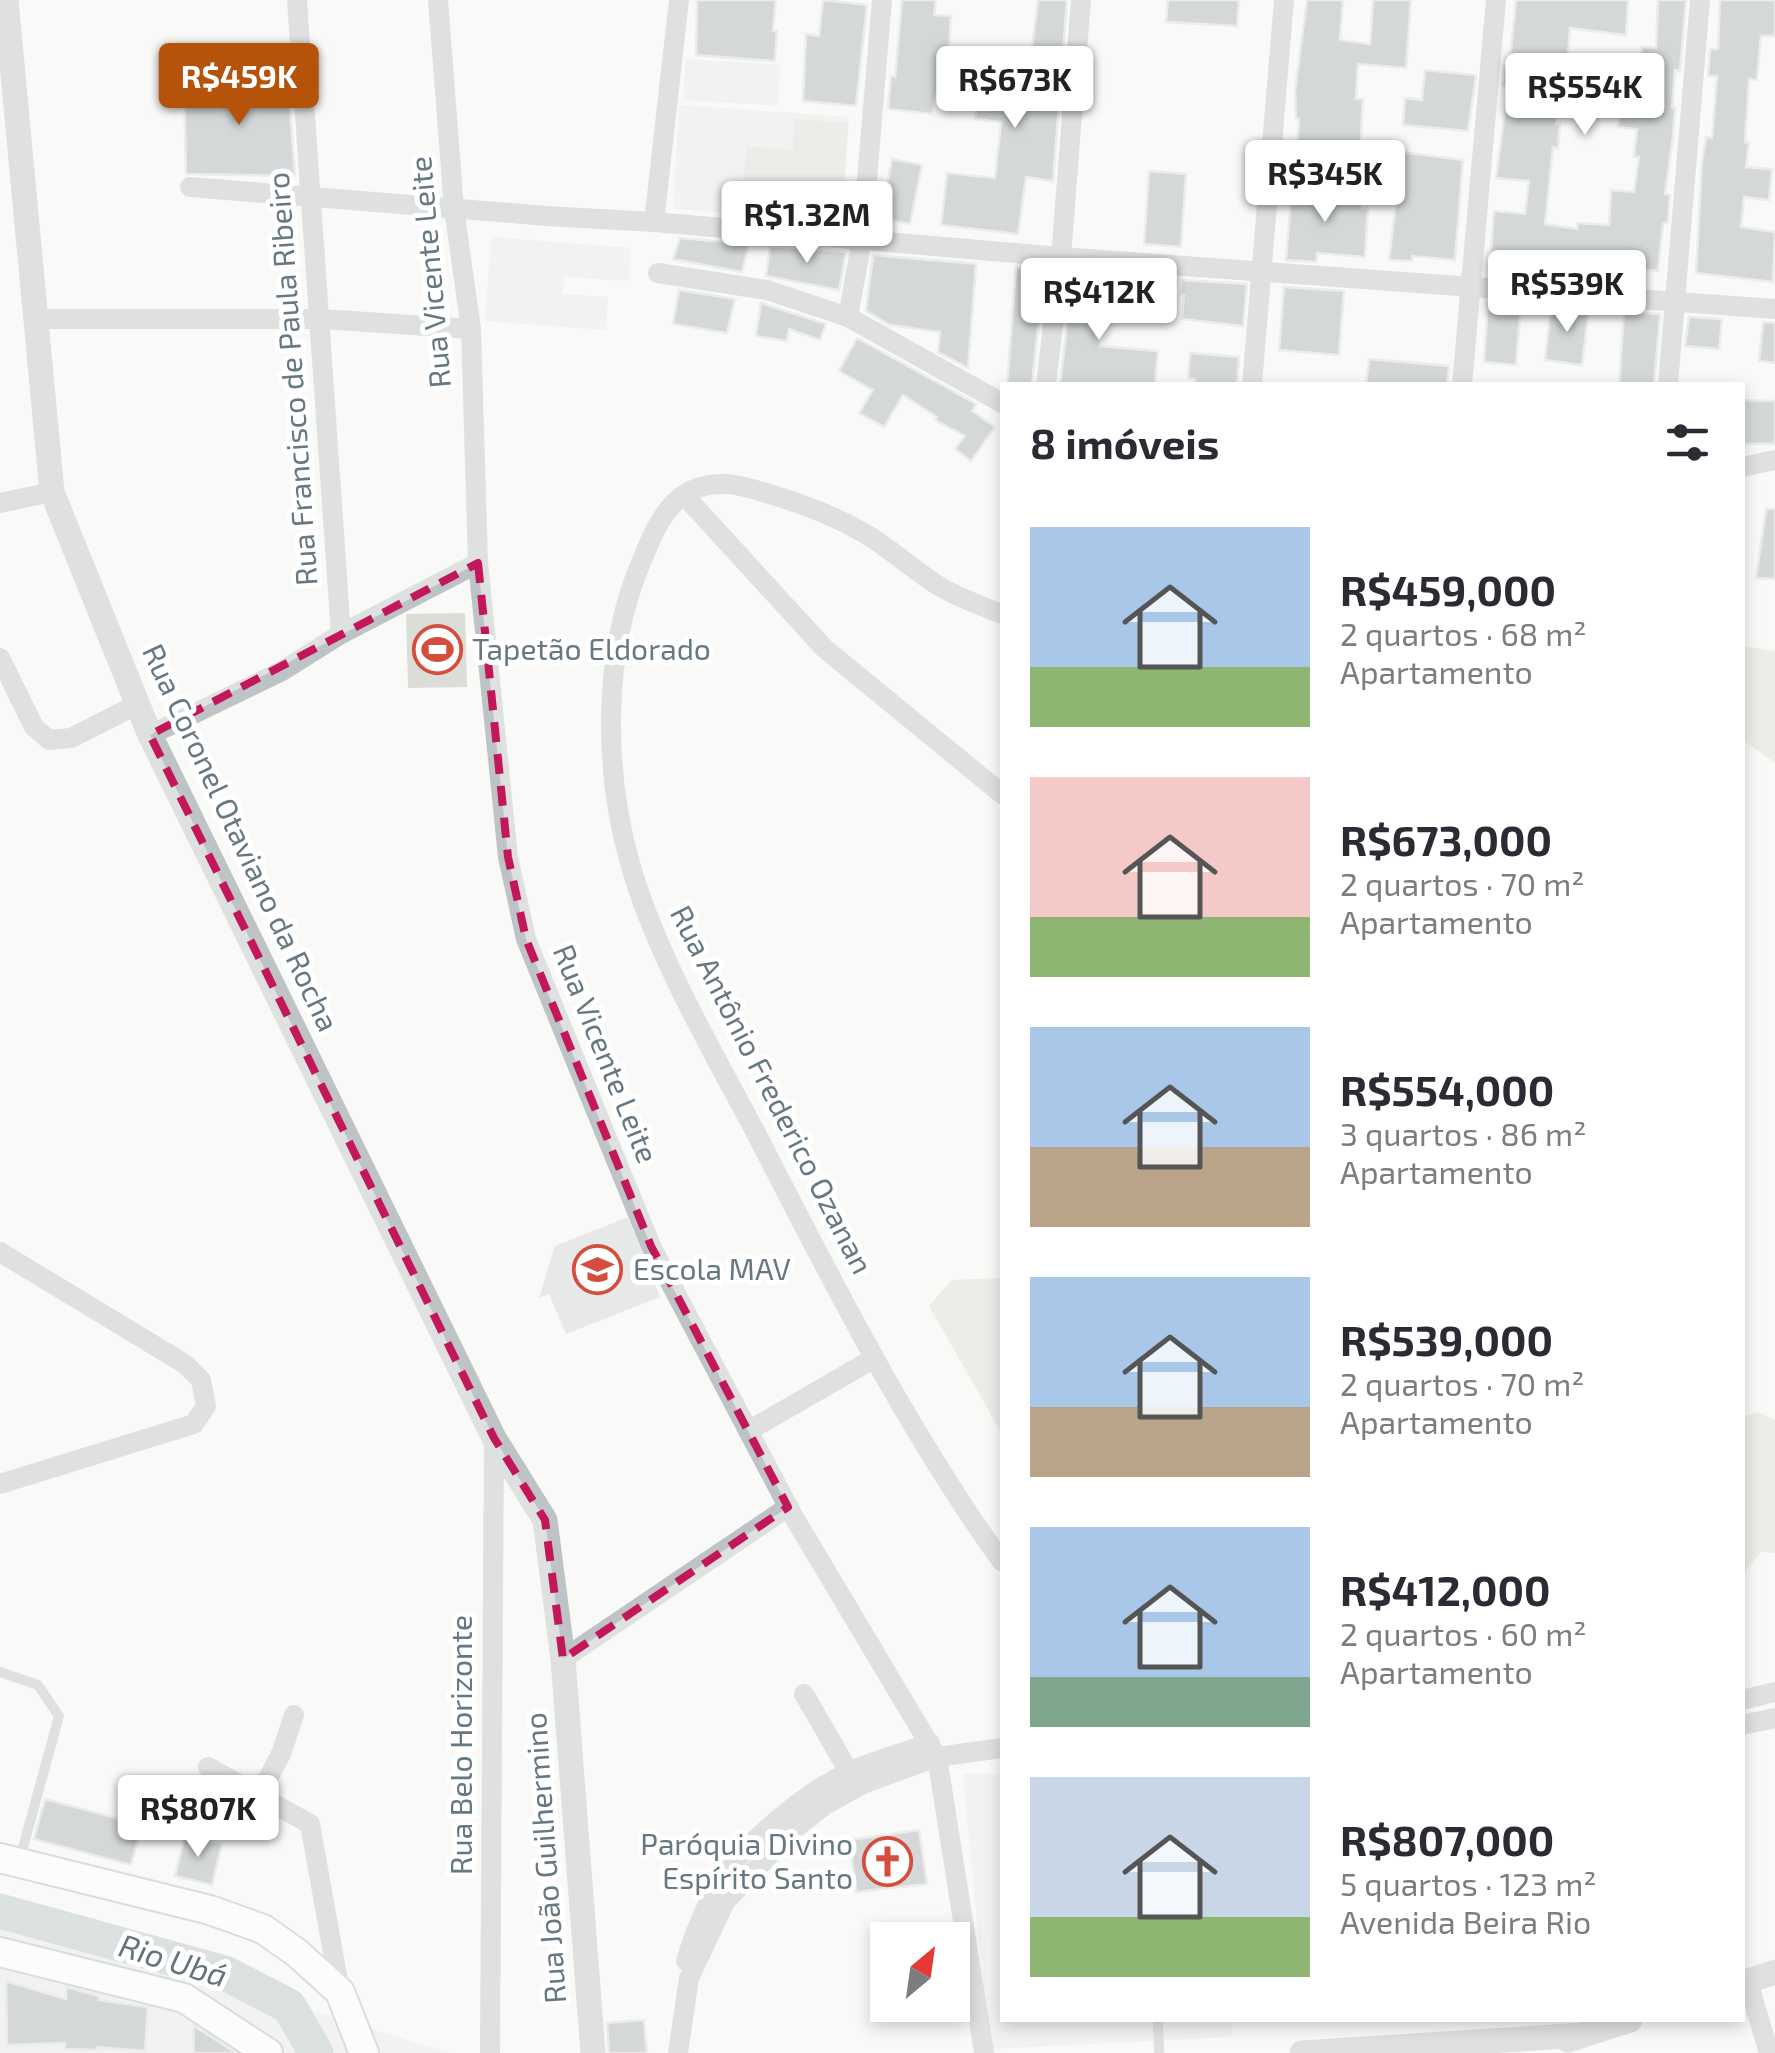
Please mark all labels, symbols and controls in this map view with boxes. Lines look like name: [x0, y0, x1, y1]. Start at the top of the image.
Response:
pin: R$459K: [158, 43, 320, 128]
pin: R$673K: [934, 46, 1096, 131]
pin: R$554K: [1504, 53, 1666, 138]
text: R$459K: [181, 56, 297, 94]
text: R$673K: [958, 59, 1072, 97]
text: R$554K: [1527, 66, 1643, 104]
pin: R$345K: [1244, 140, 1406, 225]
text: R$345K: [1267, 153, 1383, 191]
street label: Rua Vicente Leite: [401, 155, 457, 390]
street label: Rua Francisco de Paula Ribeiro: [259, 171, 323, 587]
pin: R$1.32M: [715, 181, 899, 266]
text: R$1.32M: [744, 194, 870, 232]
pin: R$539K: [1486, 250, 1648, 335]
pin: R$412K: [1018, 258, 1180, 343]
text: R$539K: [1510, 263, 1624, 301]
text: R$412K: [1043, 271, 1155, 309]
icon: filters: [1660, 415, 1715, 470]
text: 8 imóveis: [1030, 417, 1219, 467]
text: R$459,000: [1340, 564, 1556, 614]
icon: home: [1110, 567, 1230, 687]
text: 2 quartos · 68 m²: [1340, 614, 1587, 652]
sports icon: Tapetão Eldorado: [411, 624, 463, 676]
place label: Tapetão Eldorado: [472, 630, 711, 666]
street label: Rua Coronel Otaviano da Rocha: [136, 638, 348, 1037]
text: Apartamento: [1340, 652, 1533, 690]
text: R$673,000: [1340, 814, 1552, 864]
icon: home: [1110, 817, 1230, 937]
text: 2 quartos · 70 m²: [1340, 864, 1585, 902]
street label: Rua Antônio Frederico Ozanan: [664, 899, 882, 1279]
text: Apartamento: [1340, 902, 1533, 940]
street label: Rua Vicente Leite: [547, 939, 667, 1168]
text: R$554,000: [1340, 1064, 1554, 1114]
icon: home: [1110, 1067, 1230, 1187]
text: 3 quartos · 86 m²: [1340, 1114, 1586, 1152]
text: Apartamento: [1340, 1152, 1533, 1190]
school or university icon: Escola MAV: [572, 1244, 624, 1296]
place label: Escola MAV: [633, 1250, 791, 1286]
text: R$539,000: [1340, 1314, 1553, 1364]
icon: home: [1110, 1317, 1230, 1437]
text: 2 quartos · 70 m²: [1340, 1364, 1585, 1402]
text: Apartamento: [1340, 1402, 1533, 1440]
text: R$412,000: [1340, 1564, 1551, 1614]
icon: home: [1110, 1567, 1230, 1687]
text: 2 quartos · 60 m²: [1340, 1614, 1586, 1652]
street label: Rua Belo Horizonte: [442, 1615, 478, 1875]
text: Apartamento: [1340, 1652, 1533, 1690]
street label: Rua João Guilhermino: [516, 1711, 572, 2005]
pin: R$807K: [117, 1775, 279, 1860]
text: R$807K: [140, 1788, 256, 1826]
text: R$807,000: [1340, 1814, 1554, 1864]
icon: home: [1110, 1817, 1230, 1937]
place label: Paróquia Divino Espírito Santo: [640, 1825, 853, 1895]
church icon: Paróquia Divino Espírito Santo: [862, 1836, 914, 1888]
text: 5 quartos · 123 m²: [1340, 1864, 1597, 1902]
text: Avenida Beira Rio: [1340, 1902, 1591, 1940]
north arrow: [870, 1922, 970, 2022]
map controls: [870, 1922, 970, 2022]
water label: Rio Ubá: [115, 1925, 232, 1993]

